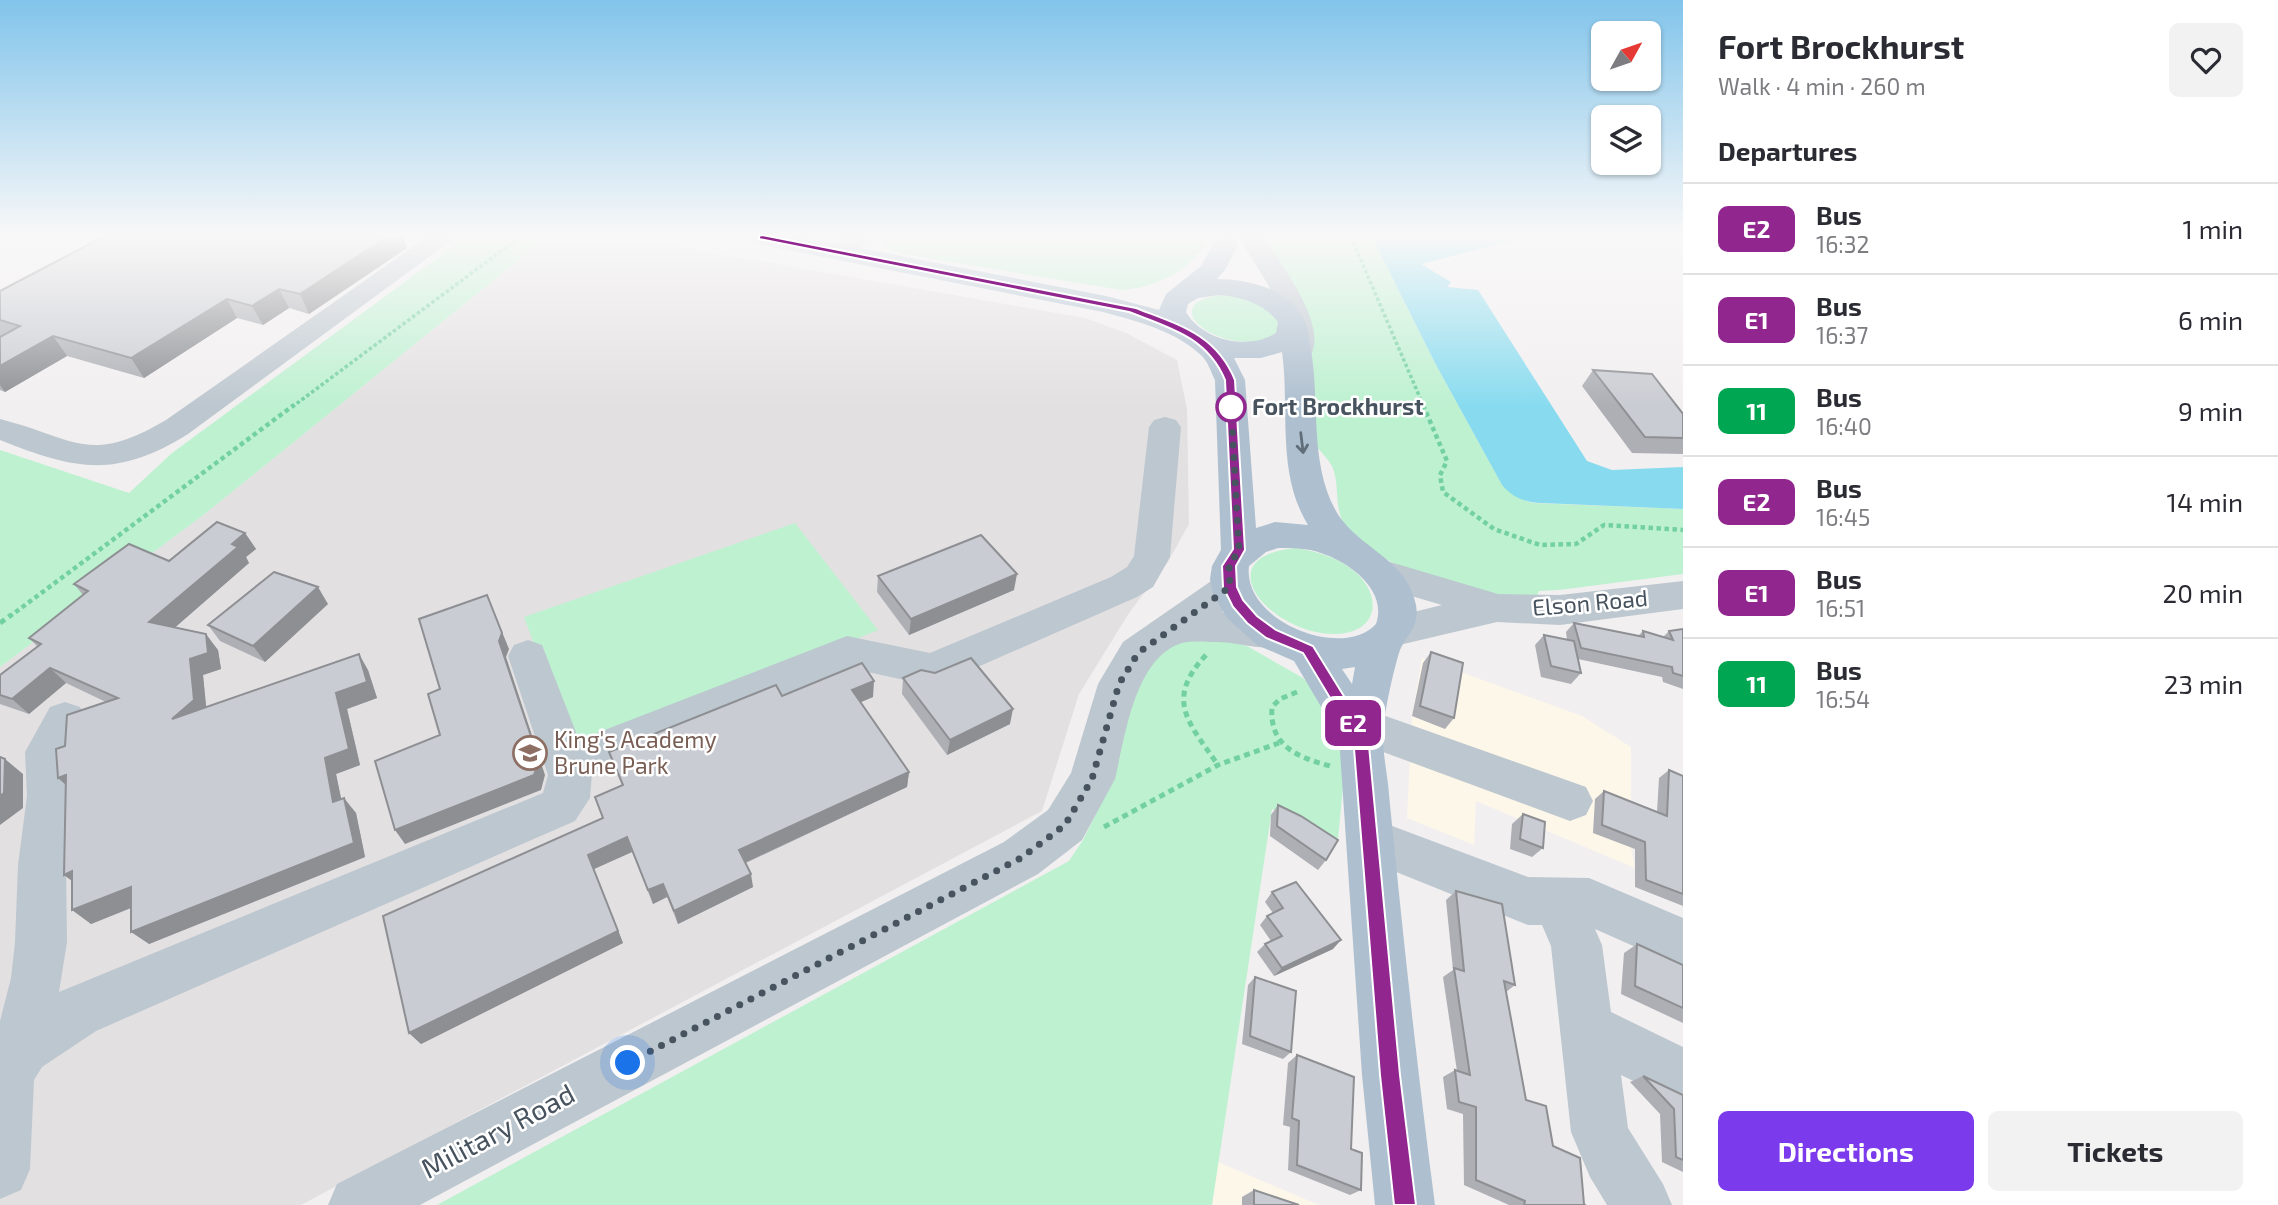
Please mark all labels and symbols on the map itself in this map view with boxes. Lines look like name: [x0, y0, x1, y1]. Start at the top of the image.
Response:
north arrow: [1591, 21, 1661, 91]
marker: Fort Brockhurst: [1216, 392, 1246, 422]
place label: Fort Brockhurst: [1252, 392, 1424, 420]
one-way arrow: [1296, 431, 1309, 454]
street label: Elson Road: [1531, 583, 1649, 621]
line badge: E2: [1322, 700, 1384, 746]
place label: King's Academy Brune Park: [554, 725, 717, 779]
school or university icon: King's Academy Brune Park: [511, 734, 549, 772]
your location: [610, 1045, 645, 1080]
street label: Military Road: [415, 1075, 580, 1185]

